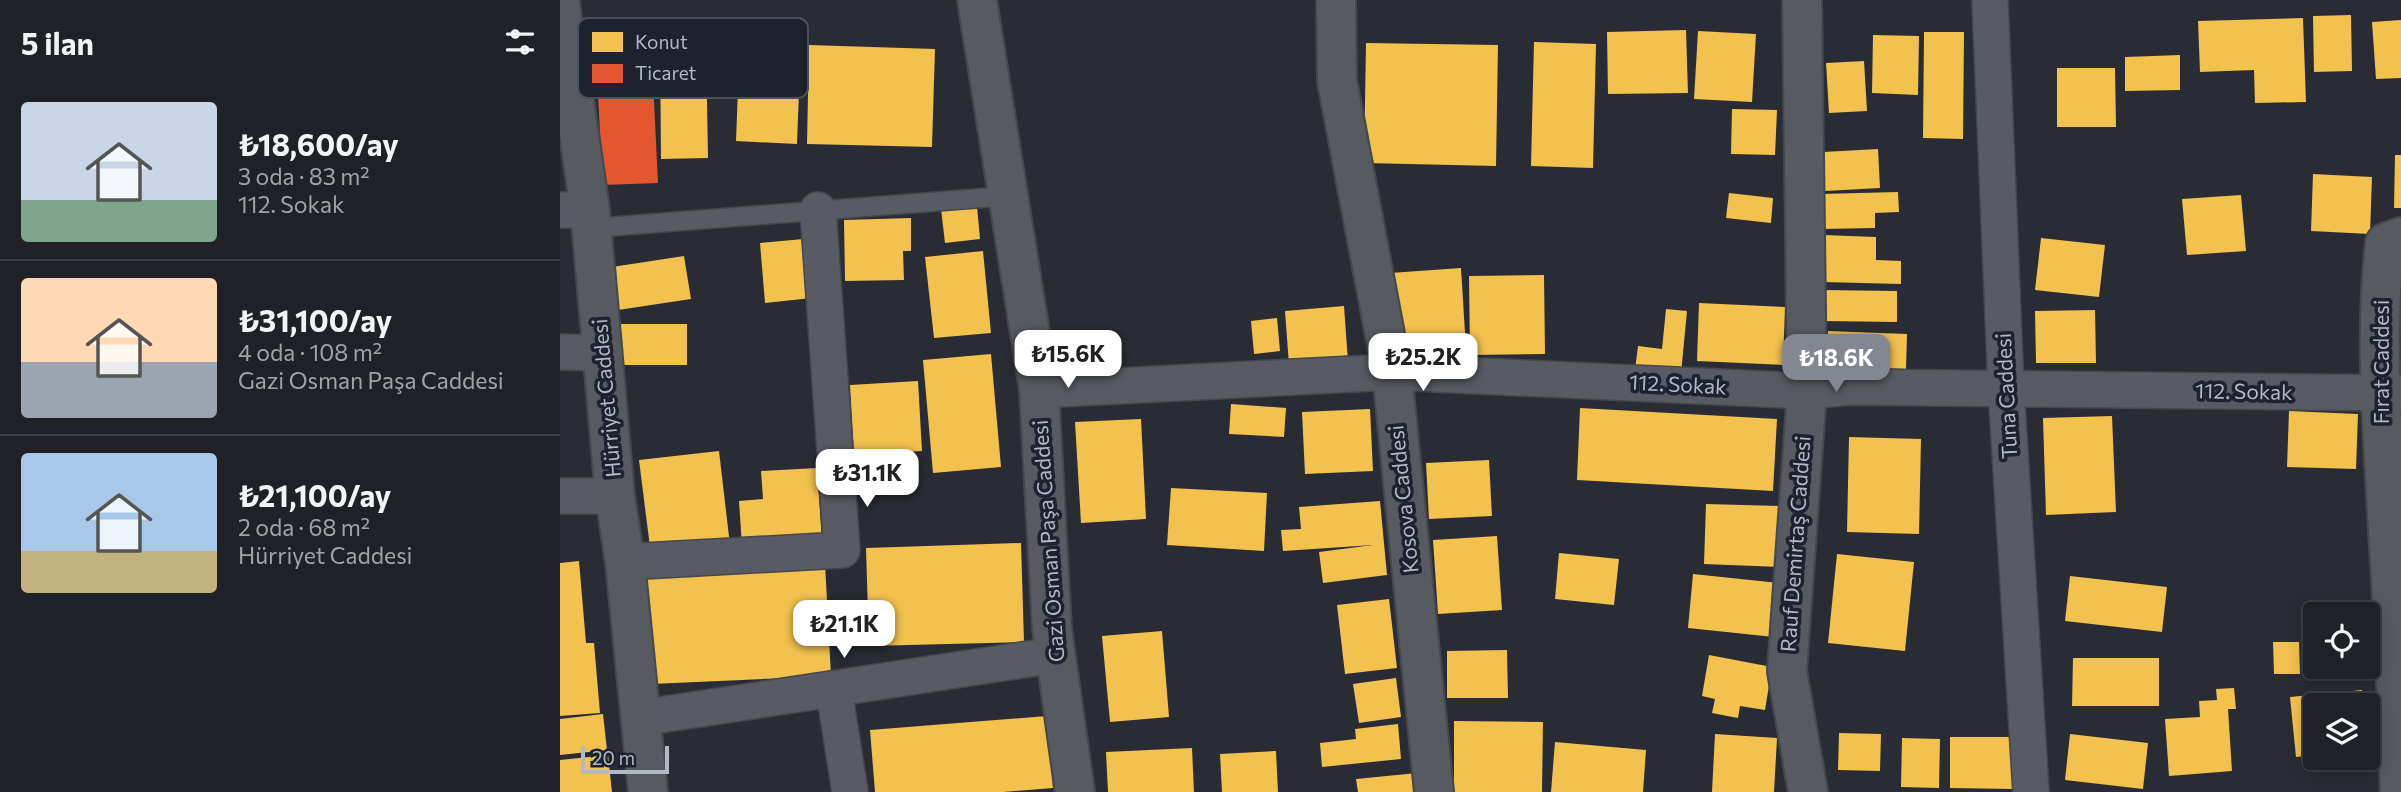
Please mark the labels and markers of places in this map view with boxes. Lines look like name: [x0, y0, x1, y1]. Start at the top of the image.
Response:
pin: ₺15.6K: [1011, 330, 1125, 390]
pin: ₺25.2K: [1366, 334, 1480, 393]
pin: ₺18.6K: [1779, 334, 1893, 394]
pin: ₺31.1K: [810, 449, 924, 509]
pin: ₺21.1K: [787, 600, 901, 660]

